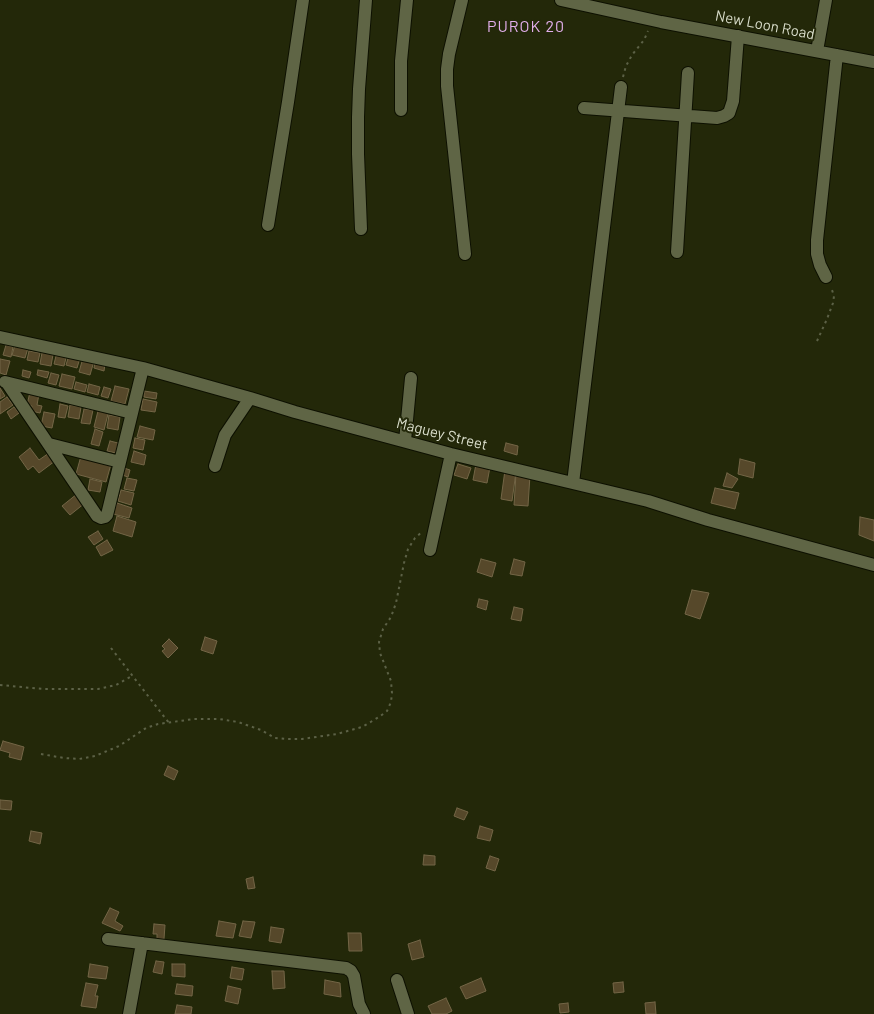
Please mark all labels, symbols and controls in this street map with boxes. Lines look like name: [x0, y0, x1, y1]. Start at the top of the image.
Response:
street label: New Loon Road: [714, 7, 816, 43]
district label: PUROK 20: [486, 17, 566, 37]
street label: Maguey Street: [395, 414, 489, 454]

